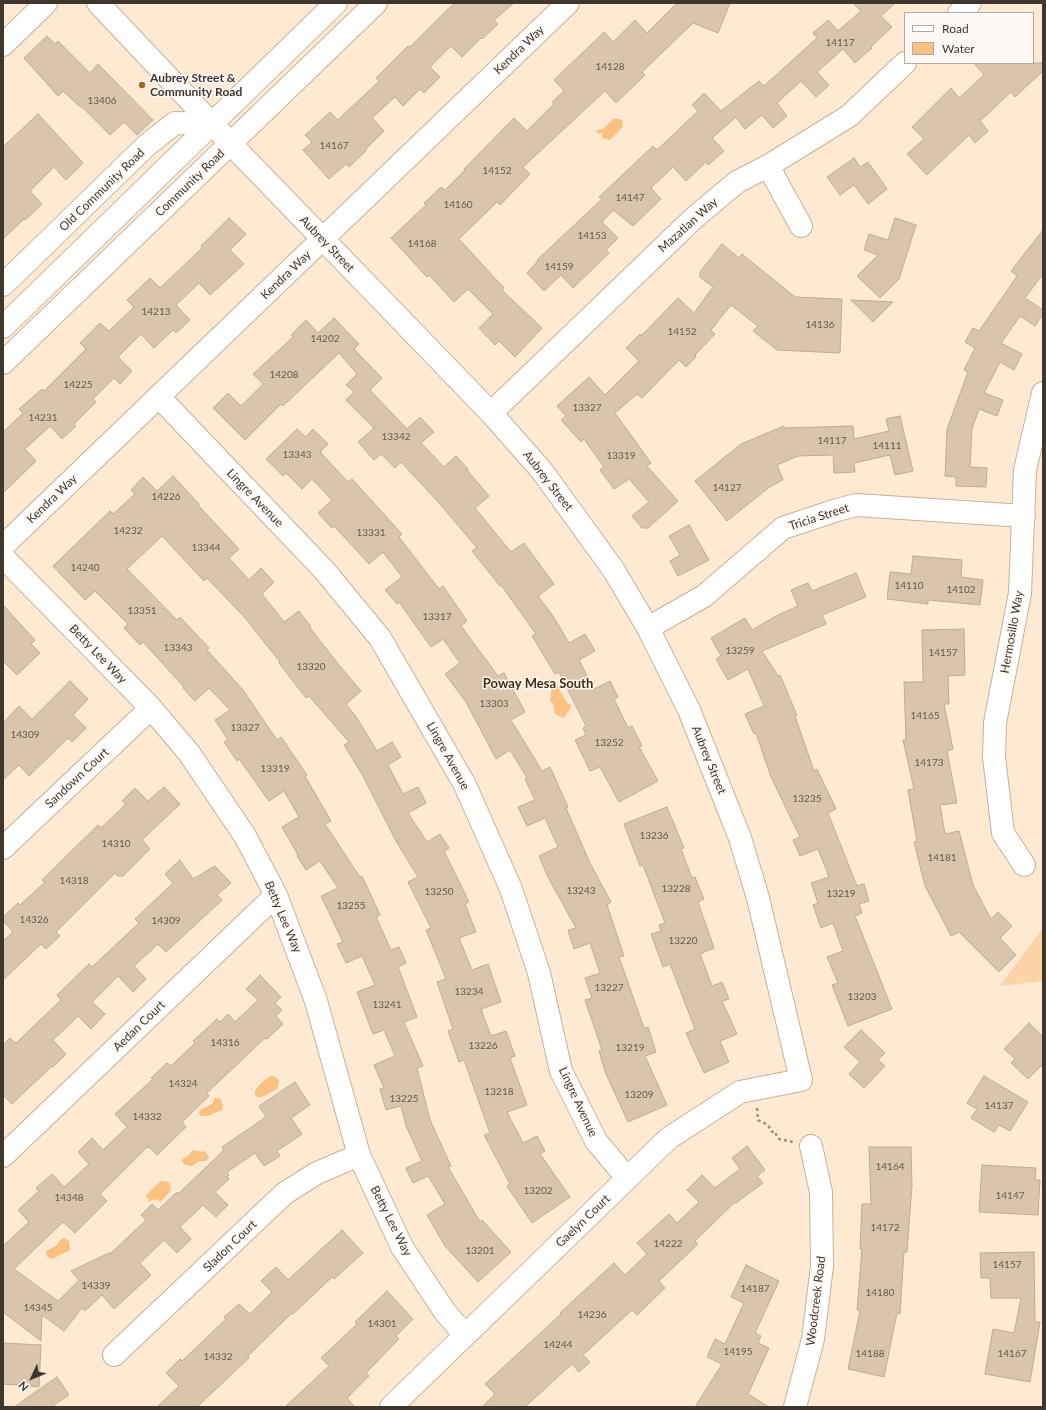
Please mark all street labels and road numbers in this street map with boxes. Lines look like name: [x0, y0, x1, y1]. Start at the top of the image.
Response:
street label: Kendra Way: [491, 22, 547, 78]
street label: Old Community Road: [56, 146, 148, 234]
street label: Community Road: [152, 146, 228, 220]
street label: Mazatlan Way: [655, 195, 721, 255]
street label: Aubrey Street: [297, 213, 357, 275]
street label: Kendra Way: [258, 247, 314, 303]
street label: Aubrey Street: [520, 448, 576, 514]
street label: Lingre Avenue: [224, 466, 286, 530]
street label: Kendra Way: [24, 471, 80, 527]
street label: Tricia Street: [787, 501, 851, 533]
street label: Hermosillo Way: [998, 590, 1026, 674]
street label: Betty Lee Way: [66, 621, 130, 687]
street label: Lingre Avenue: [423, 720, 473, 792]
street label: Aubrey Street: [689, 724, 729, 796]
street label: Sandown Court: [42, 745, 112, 811]
street label: Betty Lee Way: [261, 879, 305, 955]
street label: Aedan Court: [110, 998, 168, 1054]
street label: Lingre Avenue: [556, 1065, 600, 1139]
street label: Betty Lee Way: [367, 1184, 415, 1258]
street label: Gaelyn Court: [553, 1192, 613, 1250]
street label: Sladon Court: [200, 1217, 260, 1275]
street label: Woodcreek Road: [803, 1255, 829, 1347]

